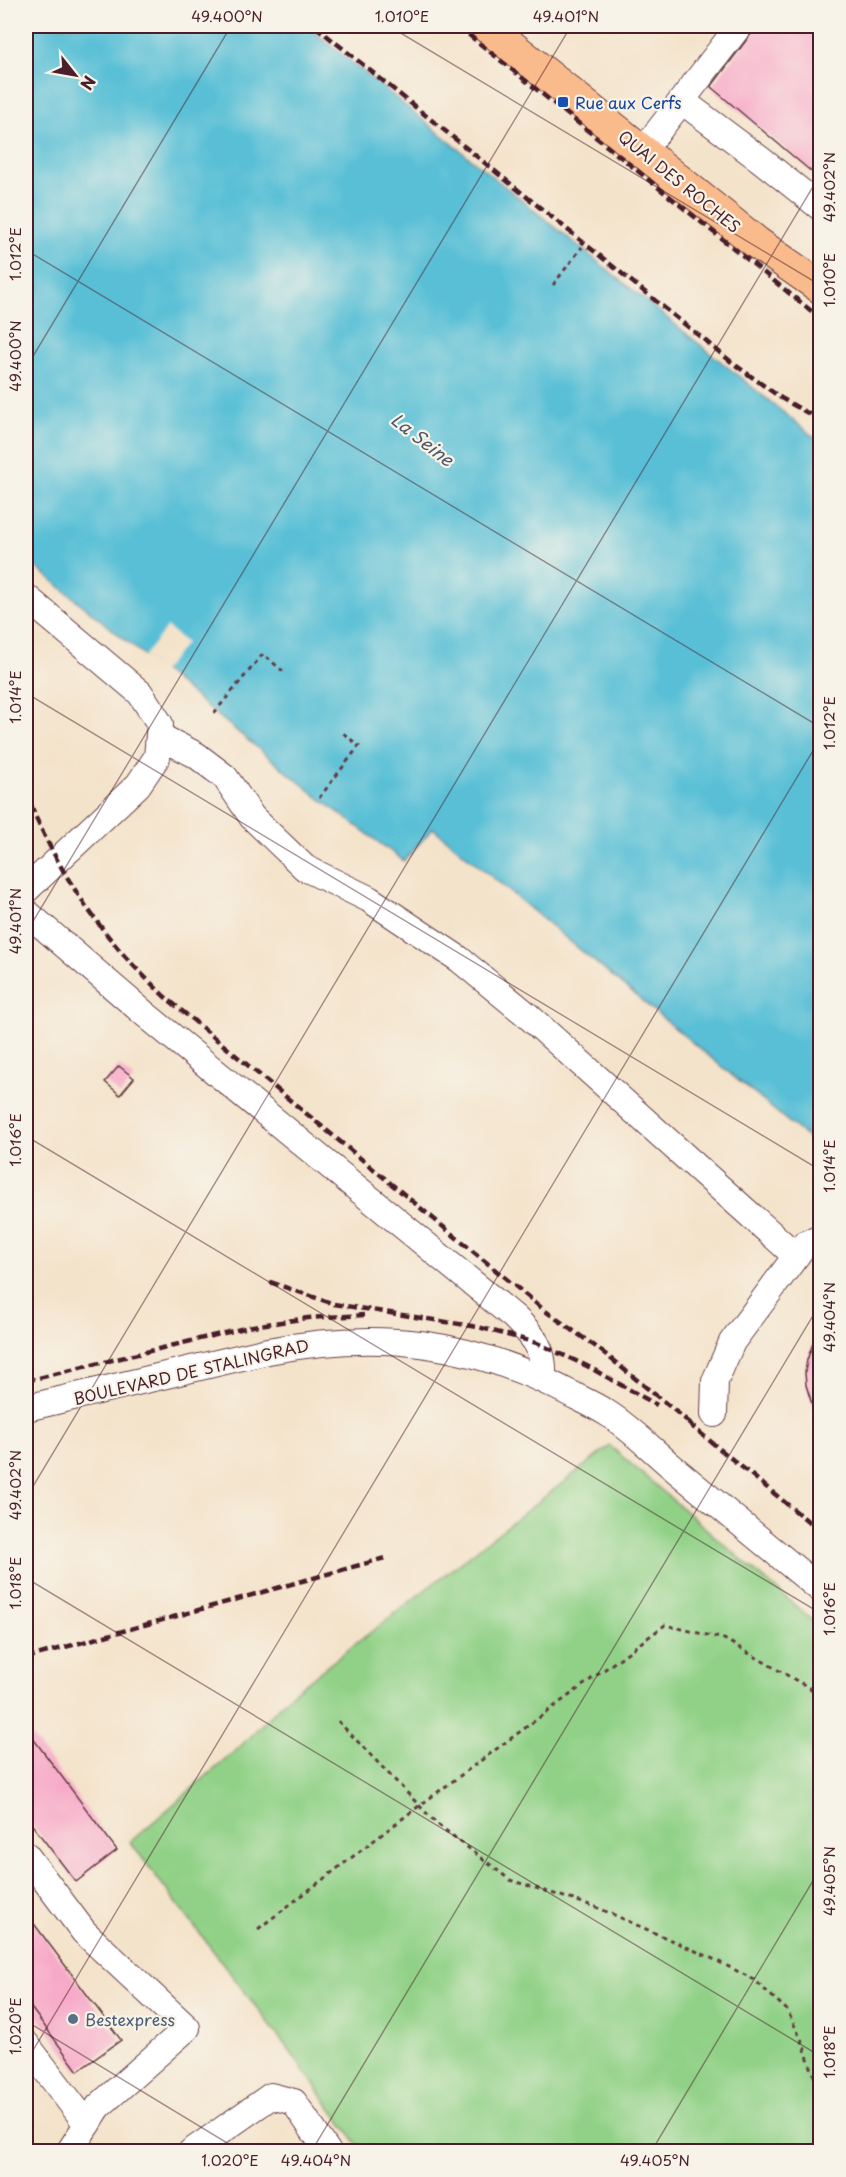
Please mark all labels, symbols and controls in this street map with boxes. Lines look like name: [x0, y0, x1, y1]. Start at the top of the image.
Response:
text: 49.400°N: [191, 4, 263, 27]
text: 1.010°E: [375, 4, 429, 27]
text: 49.401°N: [533, 4, 599, 27]
north arrow: [45, 45, 105, 105]
text: N: [75, 72, 102, 95]
place label: Rue aux Cerfs: [575, 90, 681, 114]
marker: Rue aux Cerfs: [556, 95, 570, 109]
street label: QUAI DES ROCHES: [614, 124, 746, 238]
text: 49.402°N: [817, 152, 840, 222]
text: 1.012°E: [3, 227, 26, 281]
text: 1.010°E: [817, 253, 840, 307]
text: 49.400°N: [3, 320, 26, 392]
water label: La Seine: [386, 406, 461, 473]
text: 1.014°E: [3, 670, 26, 724]
text: 1.012°E: [817, 696, 840, 750]
text: 49.401°N: [3, 888, 26, 954]
text: 1.016°E: [3, 1113, 26, 1167]
text: 1.014°E: [817, 1139, 840, 1193]
text: 49.404°N: [817, 1282, 840, 1352]
street label: BOULEVARD DE STALINGRAD: [71, 1332, 311, 1410]
text: 49.402°N: [3, 1450, 26, 1520]
text: 1.018°E: [3, 1557, 26, 1609]
text: 1.016°E: [817, 1582, 840, 1636]
text: 49.405°N: [817, 1846, 840, 1916]
text: 1.020°E: [3, 1997, 26, 2055]
place label: Bestexpress: [85, 2007, 175, 2031]
marker: Bestexpress: [66, 2012, 80, 2026]
text: 1.018°E: [817, 2026, 840, 2078]
text: 1.020°E: [201, 2148, 259, 2171]
text: 49.404°N: [281, 2148, 351, 2171]
text: 49.405°N: [620, 2148, 690, 2171]

